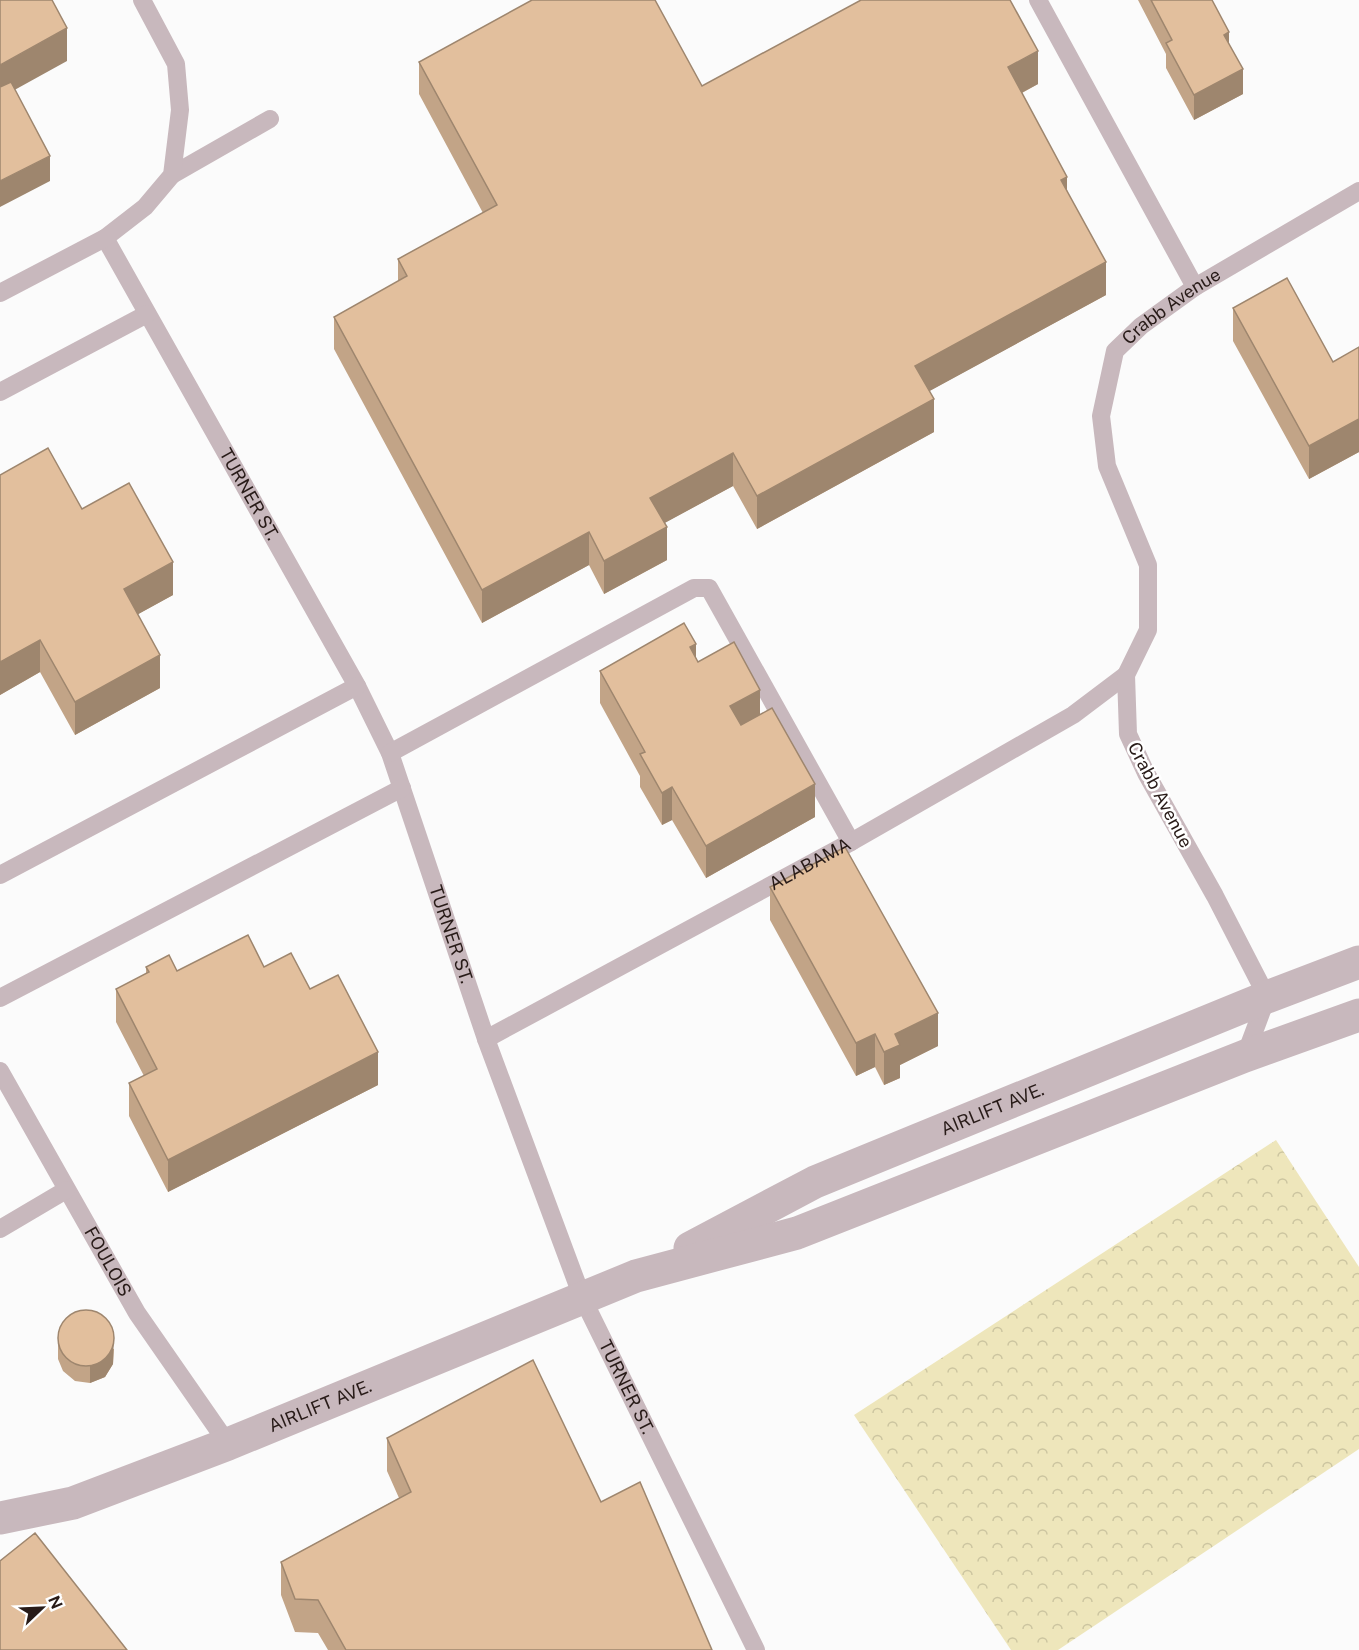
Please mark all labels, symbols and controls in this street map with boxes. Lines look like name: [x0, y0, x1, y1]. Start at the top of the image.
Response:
street label: Crabb Avenue: [1117, 263, 1224, 349]
street label: TURNER ST.: [215, 444, 284, 544]
street label: Crabb Avenue: [1124, 738, 1197, 851]
street label: ALABAMA: [765, 833, 854, 894]
street label: TURNER ST.: [425, 882, 478, 986]
street label: AIRLIFT AVE.: [938, 1078, 1047, 1139]
street label: FOULOIS: [80, 1223, 136, 1300]
street label: TURNER ST.: [595, 1336, 659, 1437]
street label: AIRLIFT AVE.: [265, 1375, 375, 1436]
north arrow: [12, 1578, 72, 1638]
text: N: [44, 1593, 67, 1612]

